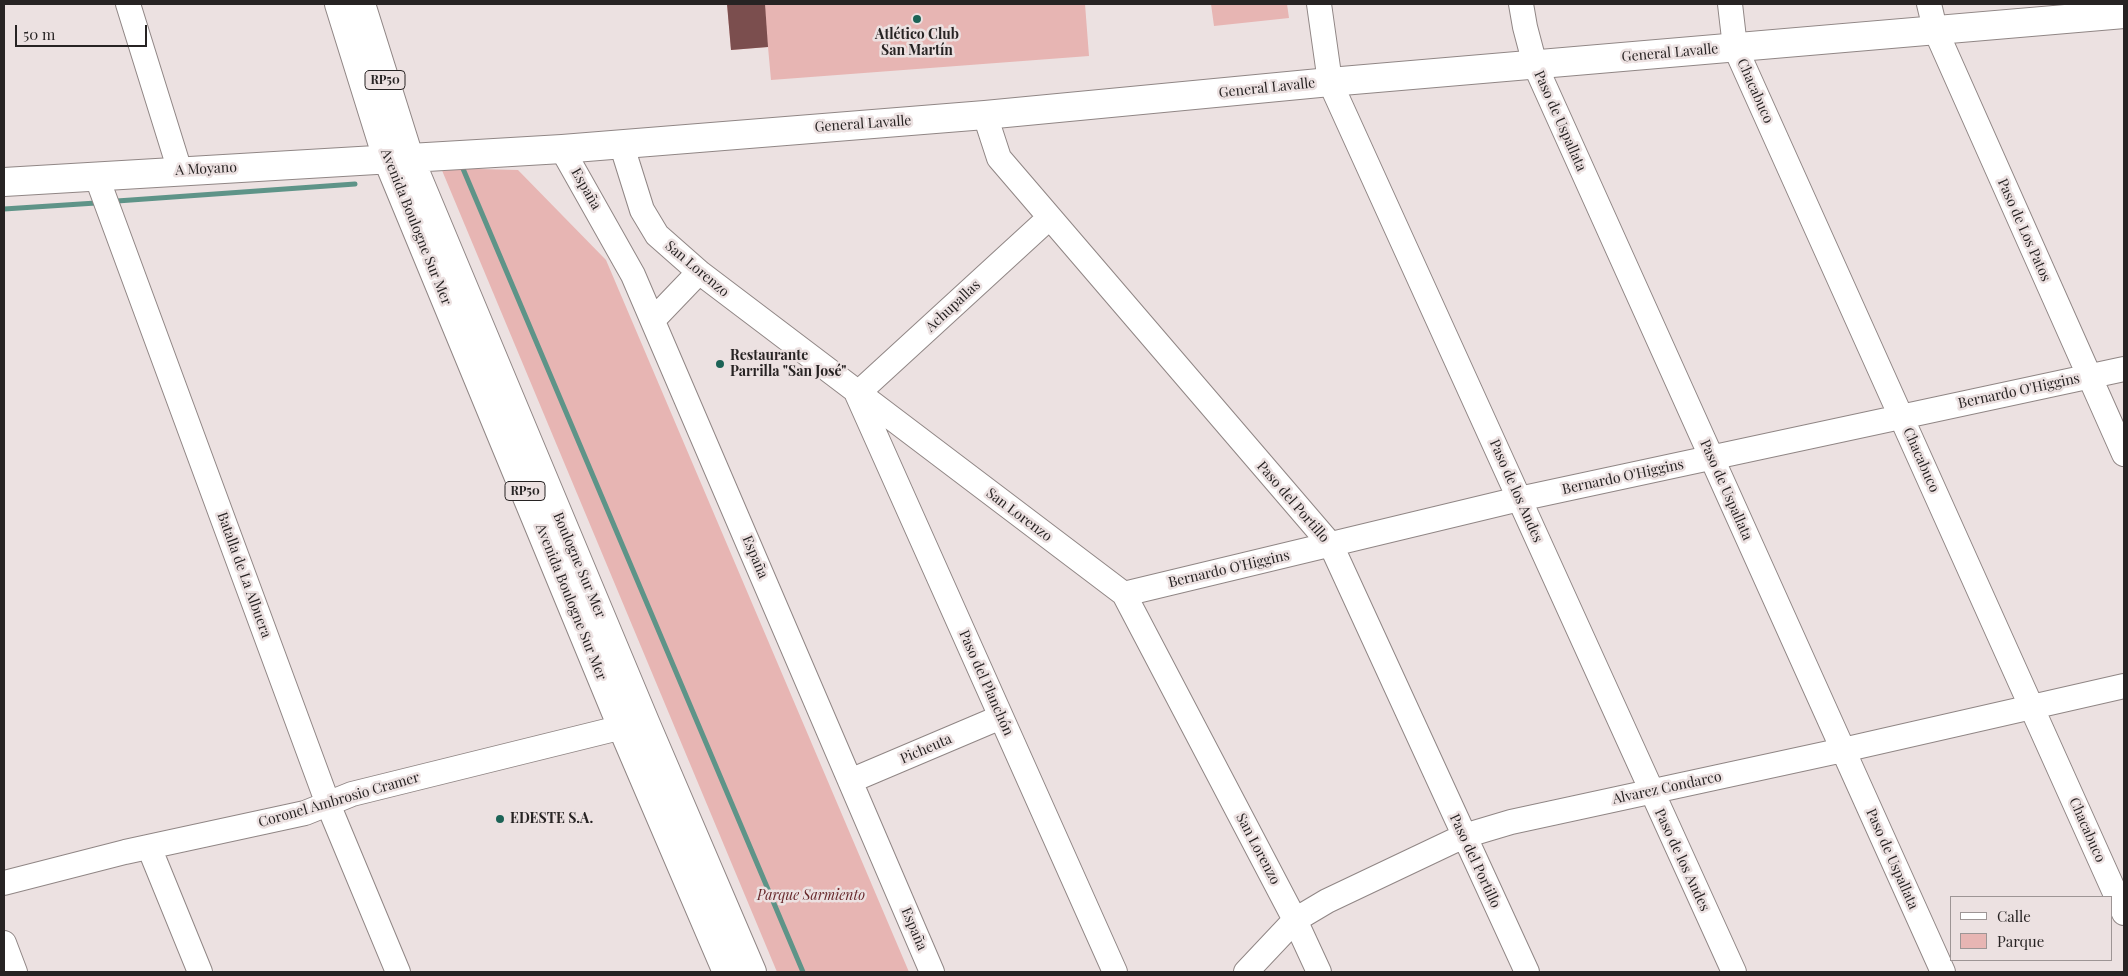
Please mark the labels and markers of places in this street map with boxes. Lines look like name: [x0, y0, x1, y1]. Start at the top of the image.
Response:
marker: Atlético Club San Martín: [911, 13, 923, 25]
place label: Atlético Club San Martín: [875, 27, 959, 59]
place label: Restaurante Parrilla "San José": [730, 348, 847, 381]
marker: Restaurante Parrilla "San José": [714, 358, 726, 370]
place label: EDESTE S.A.: [510, 811, 593, 827]
marker: EDESTE S.A.: [494, 813, 506, 825]

